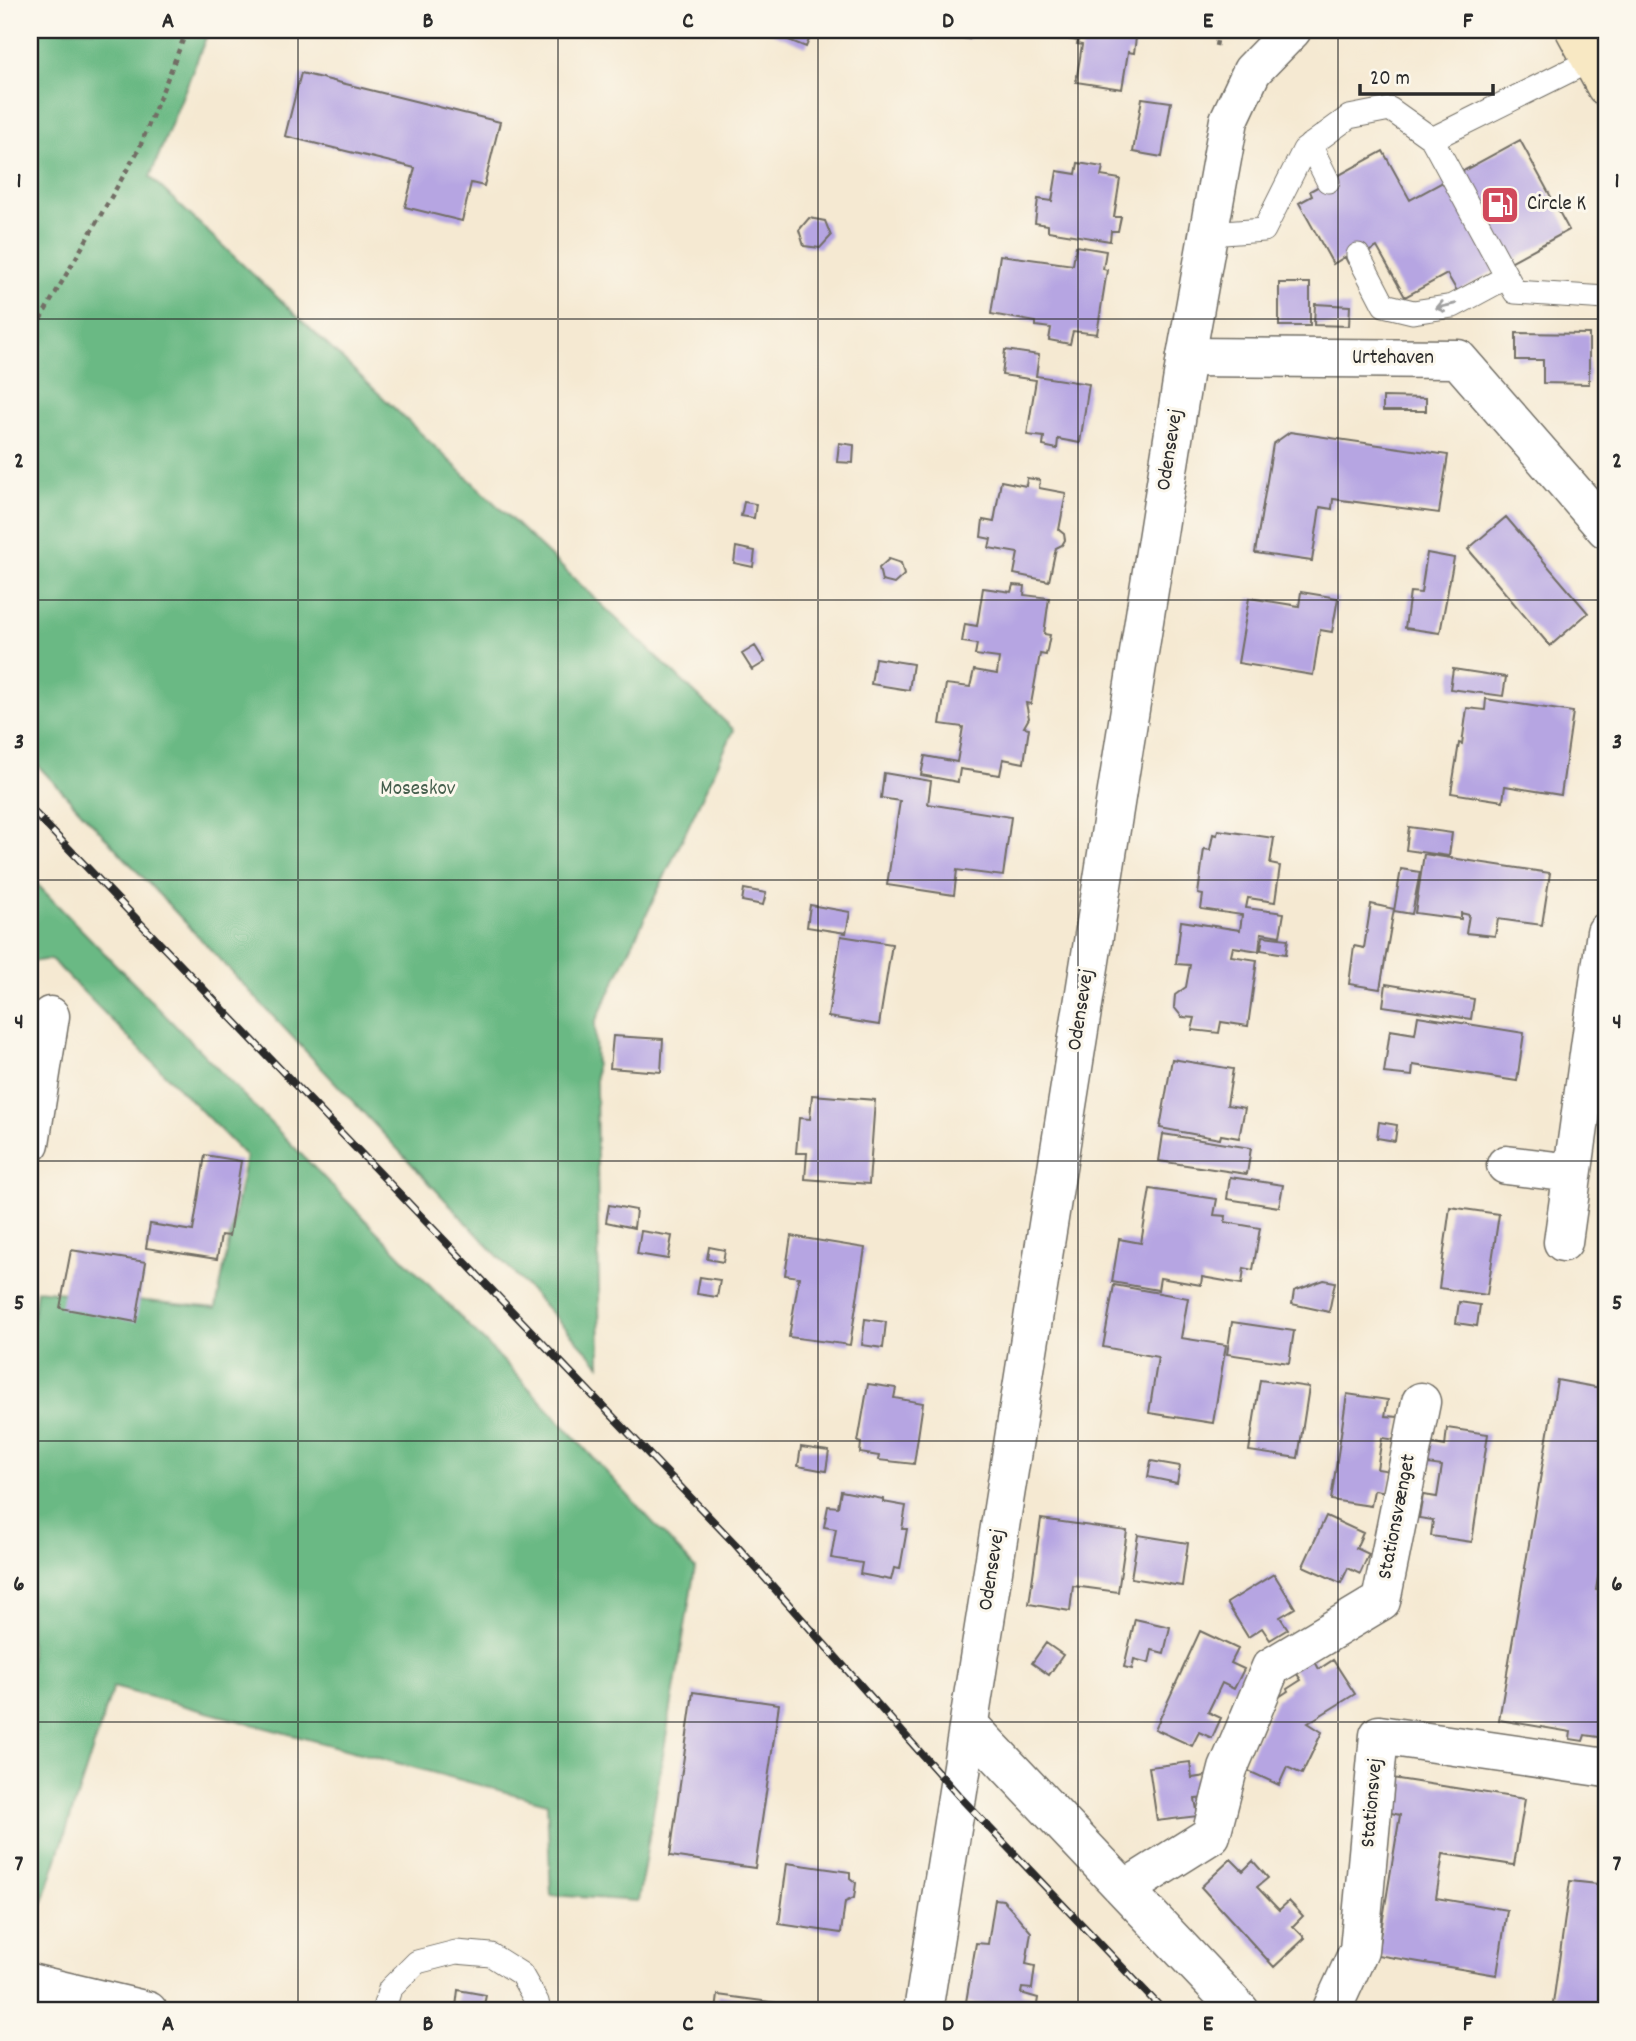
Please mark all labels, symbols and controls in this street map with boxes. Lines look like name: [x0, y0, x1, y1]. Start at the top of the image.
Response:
text: A: [162, 6, 174, 39]
text: B: [423, 6, 434, 39]
text: C: [682, 6, 694, 39]
text: D: [942, 6, 954, 39]
text: E: [1203, 6, 1214, 39]
text: F: [1463, 6, 1474, 39]
scale bar: [1360, 52, 1492, 96]
text: 20 m: [1370, 65, 1410, 95]
text: 1: [16, 166, 22, 199]
text: 1: [1614, 166, 1620, 199]
fuel station icon: Circle K: [1479, 184, 1521, 226]
place label: Circle K: [1527, 190, 1586, 220]
one-way arrow: [1435, 300, 1458, 314]
street label: Urtehaven: [1352, 344, 1434, 374]
street label: Odensevej: [1150, 407, 1192, 493]
text: 2: [14, 446, 24, 479]
text: 2: [1612, 446, 1622, 479]
text: 3: [14, 727, 24, 760]
text: 3: [1612, 727, 1622, 760]
park label: Moseskov: [380, 775, 456, 805]
street label: Odensevej: [1061, 967, 1103, 1053]
text: 4: [14, 1007, 24, 1040]
text: 4: [1612, 1007, 1622, 1040]
text: 5: [14, 1288, 24, 1321]
text: 5: [1612, 1288, 1622, 1321]
street label: Stationsvænget: [1371, 1452, 1425, 1582]
street label: Odensevej: [972, 1527, 1014, 1613]
text: 6: [13, 1569, 25, 1602]
text: 6: [1611, 1569, 1623, 1602]
street label: Stationsvej: [1354, 1757, 1392, 1849]
text: 7: [15, 1849, 24, 1882]
text: 7: [1613, 1849, 1622, 1882]
text: A: [162, 2009, 174, 2041]
text: B: [423, 2009, 434, 2041]
text: C: [682, 2009, 694, 2041]
text: D: [942, 2009, 954, 2041]
text: E: [1203, 2009, 1214, 2041]
text: F: [1463, 2009, 1474, 2041]

